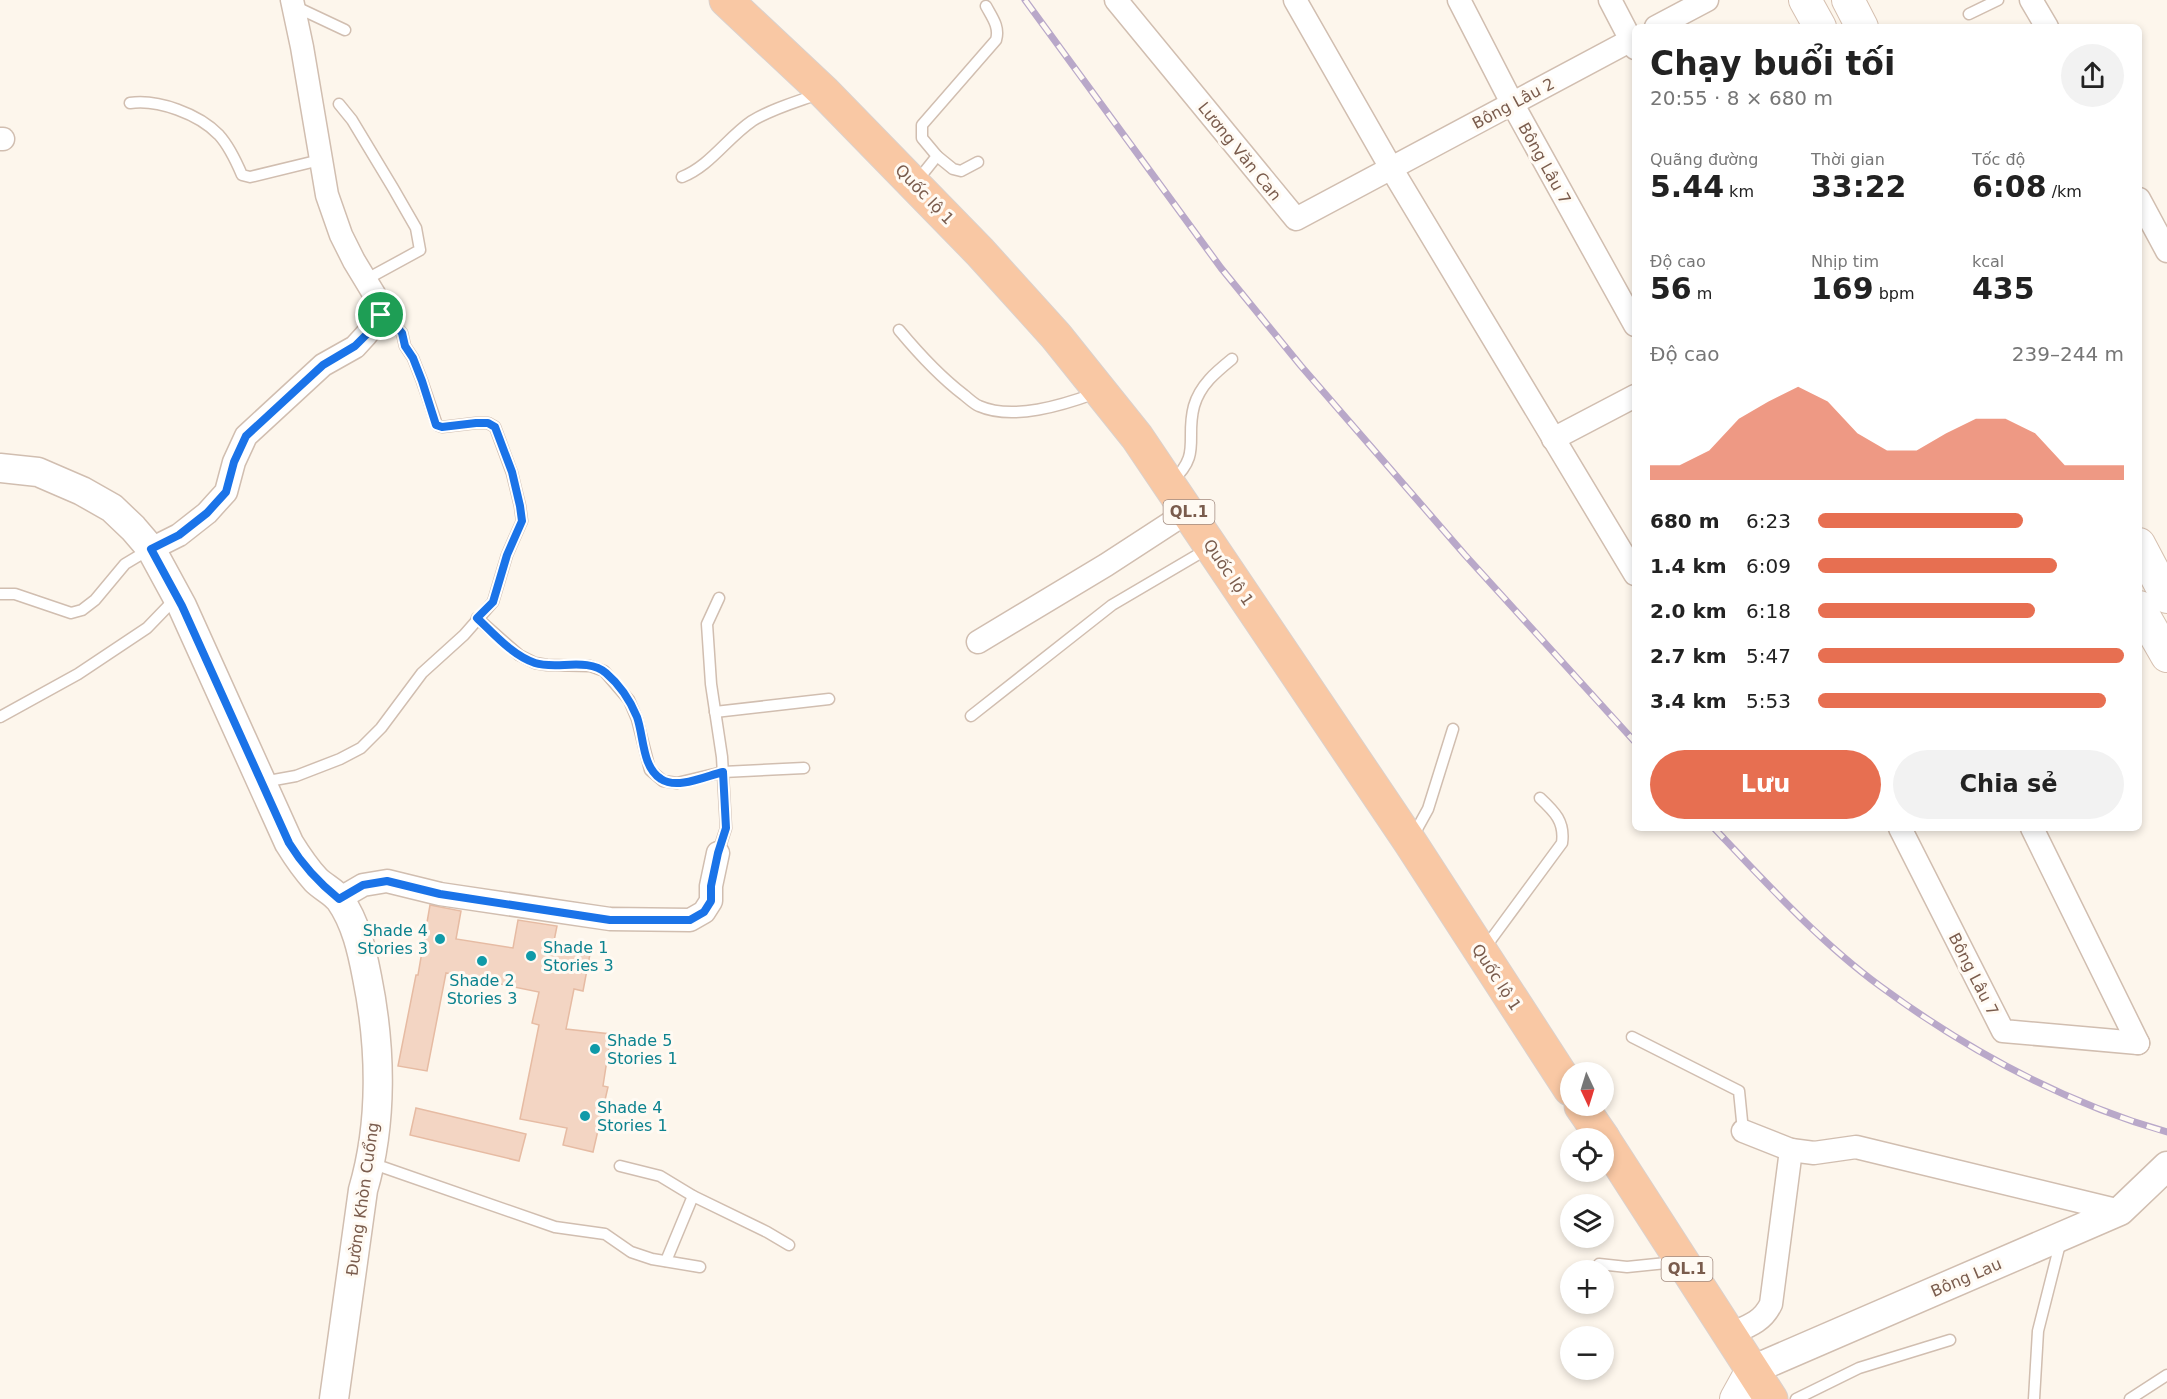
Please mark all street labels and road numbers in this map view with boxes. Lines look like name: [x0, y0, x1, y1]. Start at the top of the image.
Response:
street label: Bông Lâu 2: [1469, 74, 1558, 133]
street label: Lương Văn Can: [1194, 98, 1285, 204]
street label: Bông Lâu 7: [1514, 119, 1575, 207]
street label: Quốc lộ 1: [891, 160, 958, 228]
road number: QL.1: [1164, 500, 1214, 524]
street label: Quốc lộ 1: [1199, 536, 1258, 609]
street label: Bông Lâu 7: [1945, 930, 2003, 1019]
street label: Quốc lộ 1: [1468, 940, 1525, 1014]
street label: Đường Khòn Cuổng: [342, 1121, 383, 1277]
street label: Bông Lau: [1928, 1254, 2004, 1301]
road number: QL.1: [1662, 1257, 1712, 1281]

